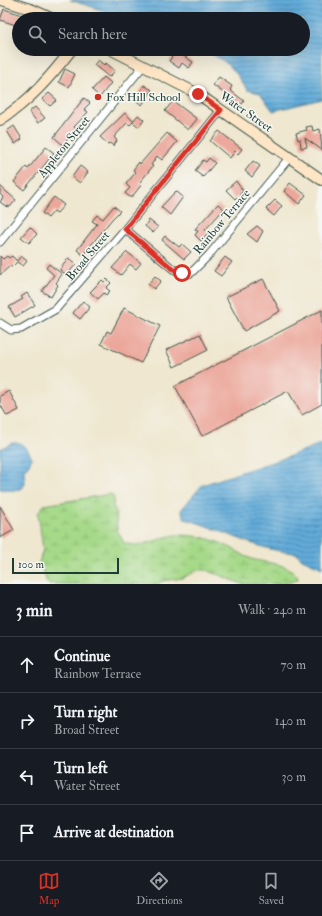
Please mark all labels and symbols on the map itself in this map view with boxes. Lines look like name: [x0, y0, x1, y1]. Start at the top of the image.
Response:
route end: [189, 85, 207, 103]
street label: Water Street: [216, 88, 275, 136]
place label: Fox Hill School: [106, 90, 181, 105]
marker: Fox Hill School: [93, 92, 103, 102]
street label: Appleton Street: [34, 113, 93, 182]
street label: Rainbow Terrace: [190, 186, 254, 258]
street label: Broad Street: [63, 228, 113, 284]
route start: [173, 264, 191, 282]
scale bar: [12, 556, 119, 575]

